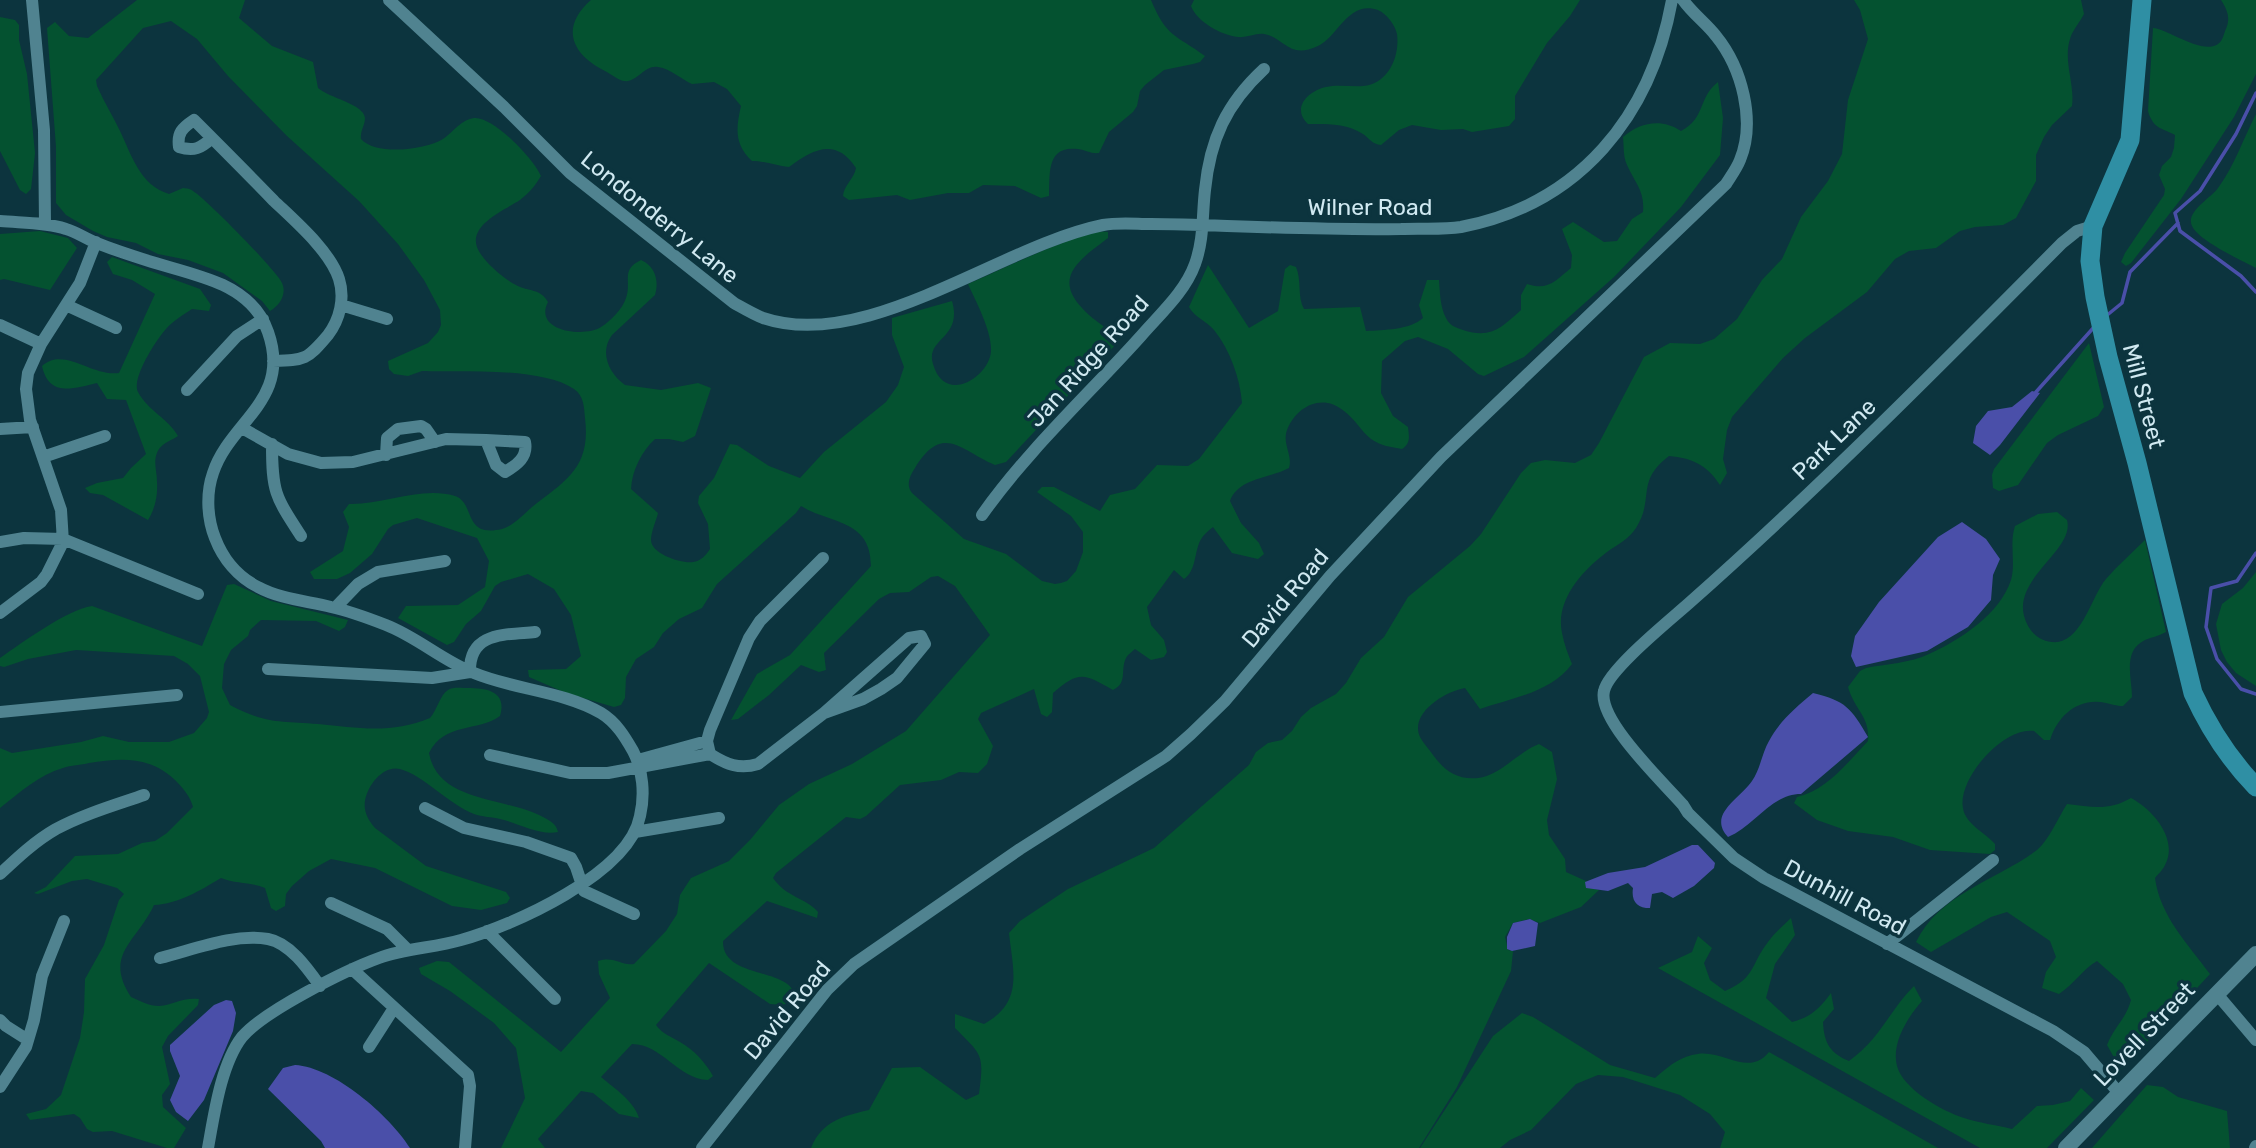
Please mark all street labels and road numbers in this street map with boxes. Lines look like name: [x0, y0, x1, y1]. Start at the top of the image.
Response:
street label: Londonderry Lane: [575, 145, 745, 289]
street label: Wilner Road: [1308, 193, 1432, 221]
street label: Jan Ridge Road: [1021, 289, 1155, 433]
street label: Mill Street: [2117, 341, 2171, 451]
street label: Park Lane: [1786, 392, 1882, 486]
street label: David Road: [1236, 543, 1334, 653]
street label: Dunhill Road: [1779, 853, 1911, 941]
street label: David Road: [738, 955, 836, 1065]
street label: Lovell Street: [2087, 976, 2201, 1092]

